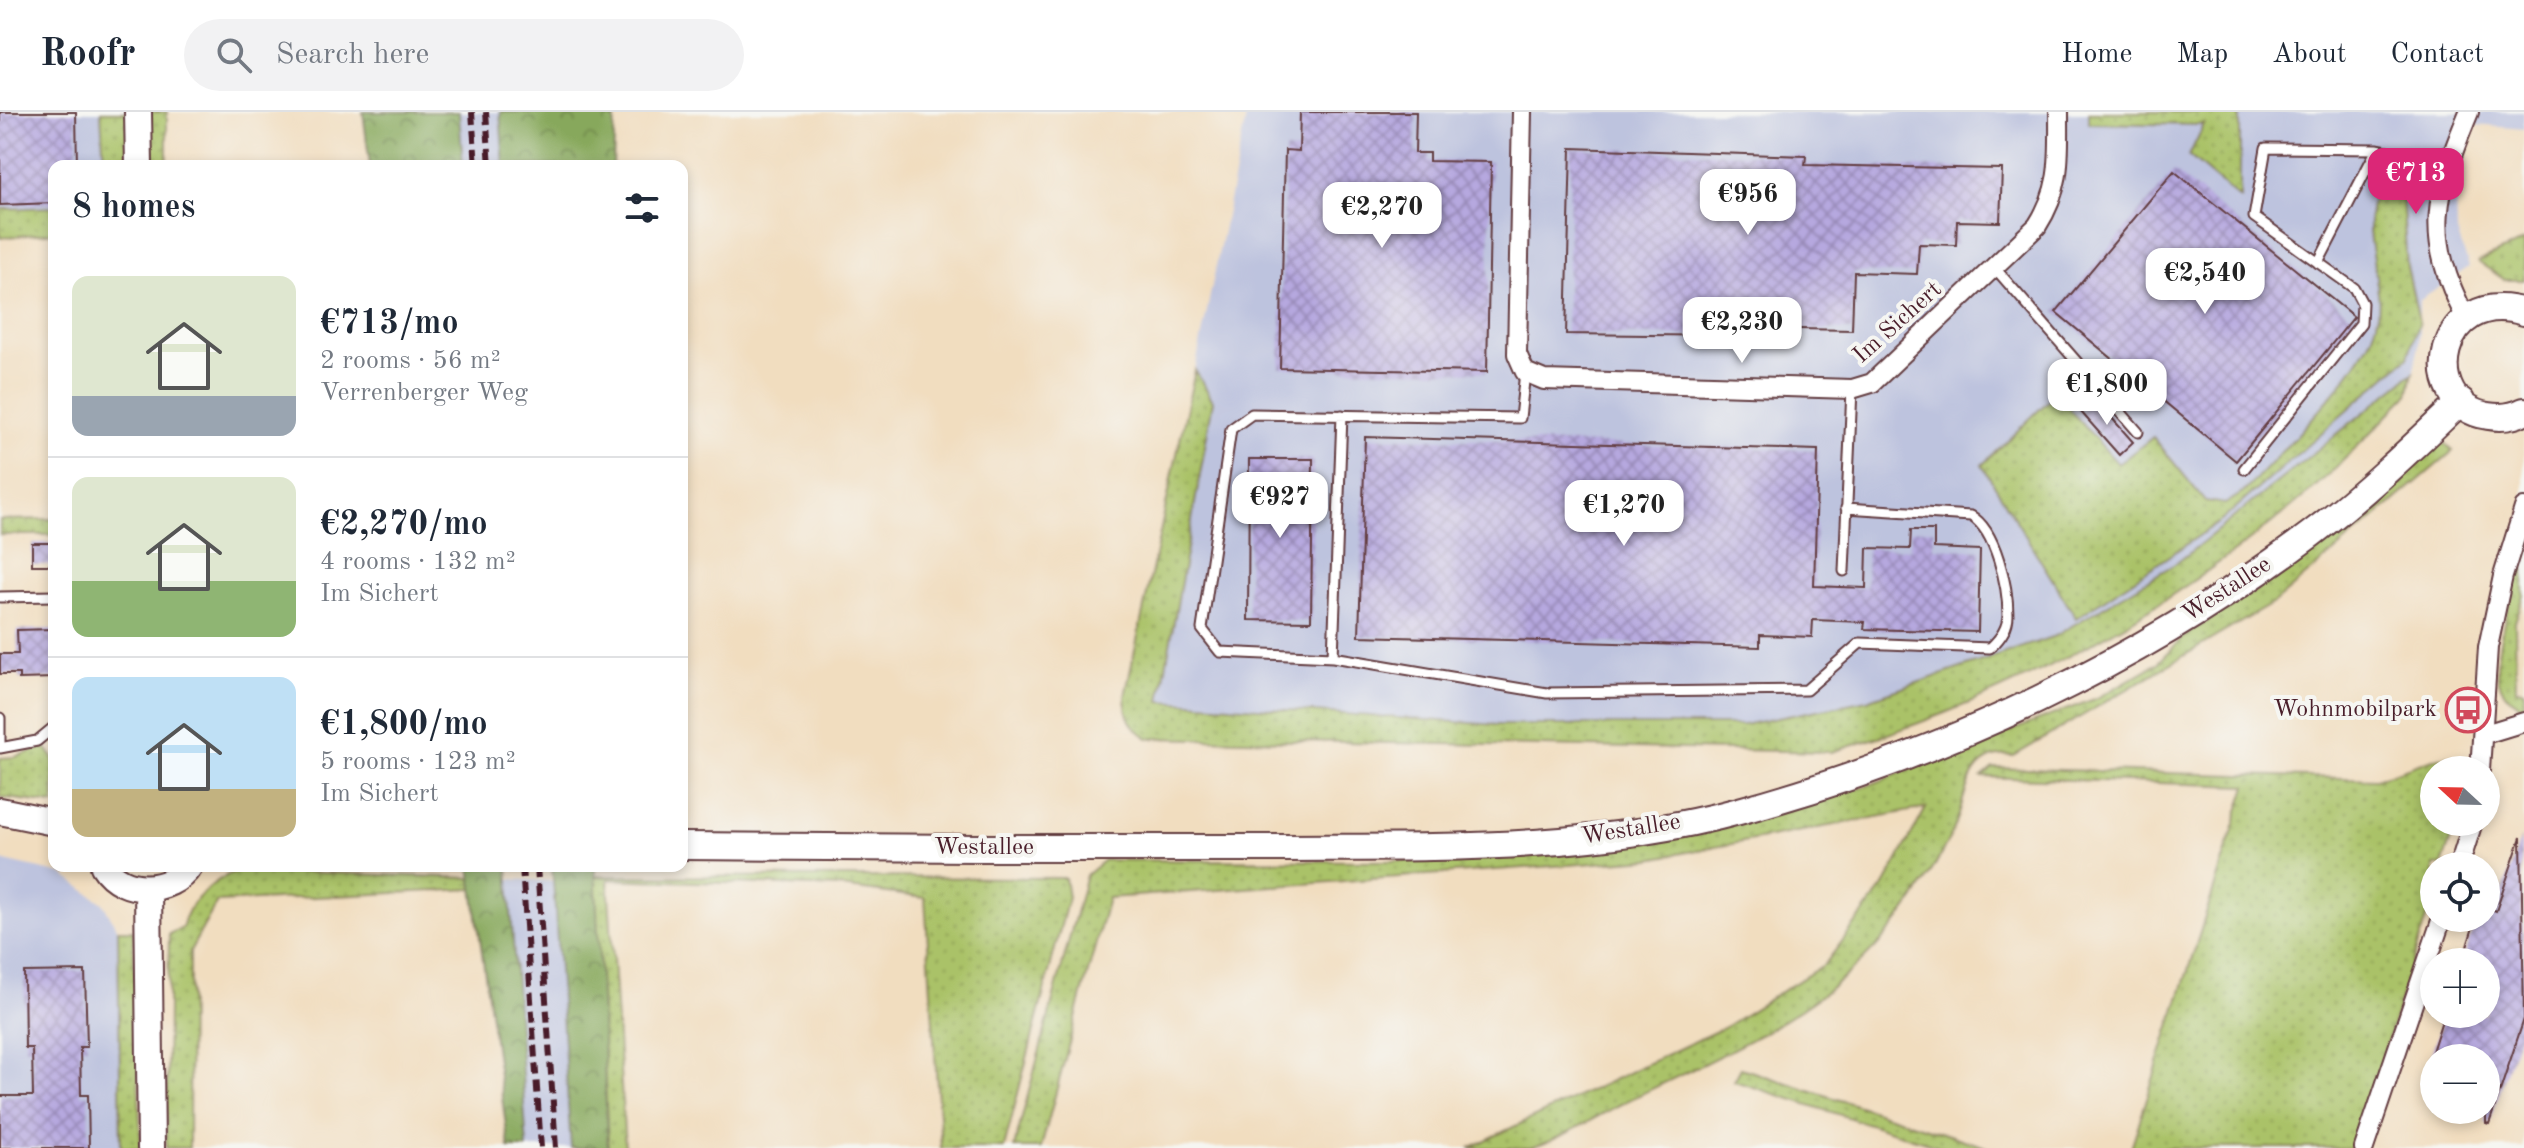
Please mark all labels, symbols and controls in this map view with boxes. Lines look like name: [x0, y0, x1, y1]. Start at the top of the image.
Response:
search box: [184, 19, 744, 91]
icon: search: [212, 33, 256, 77]
text: Roofr: [40, 36, 136, 74]
text: Search here: [276, 40, 429, 70]
text: Home: [2061, 41, 2132, 69]
text: Map: [2176, 41, 2228, 69]
text: About: [2272, 41, 2347, 69]
text: Contact: [2391, 41, 2484, 69]
pin: €713: [2369, 148, 2463, 216]
text: €713: [2386, 161, 2446, 187]
pin: €956: [1701, 169, 1795, 237]
pin: €2,270: [1317, 182, 1447, 250]
text: €956: [1718, 182, 1778, 208]
icon: filters: [620, 186, 664, 230]
text: 8 homes: [72, 191, 195, 225]
text: €2,270: [1341, 195, 1423, 221]
pin: €2,540: [2140, 248, 2270, 316]
text: €2,540: [2164, 261, 2246, 287]
street label: Im Sichert: [1849, 277, 1947, 369]
pin: €2,230: [1677, 297, 1807, 365]
text: €713/mo: [320, 307, 459, 341]
icon: home: [136, 308, 232, 404]
text: €2,230: [1701, 310, 1783, 336]
text: 2 rooms · 56 m²: [320, 348, 501, 374]
pin: €1,800: [2042, 359, 2172, 427]
text: €1,800: [2066, 372, 2148, 398]
text: Verrenberger Weg: [320, 380, 528, 406]
pin: €927: [1233, 472, 1327, 540]
pin: €1,270: [1559, 480, 1689, 548]
text: €927: [1250, 485, 1310, 511]
text: €1,270: [1583, 493, 1665, 519]
text: €2,270/mo: [320, 508, 488, 542]
icon: home: [136, 509, 232, 605]
text: 4 rooms · 132 m²: [320, 549, 516, 575]
street label: Westallee: [2178, 553, 2276, 627]
text: Im Sichert: [320, 581, 439, 607]
bus stop icon: Wohnmobilpark: [2444, 686, 2492, 734]
place label: Wohnmobilpark: [2273, 698, 2437, 722]
text: €1,800/mo: [320, 708, 488, 742]
icon: home: [136, 709, 232, 805]
text: 5 rooms · 123 m²: [320, 749, 516, 775]
north arrow: [2420, 756, 2500, 836]
map controls: [2420, 756, 2500, 1124]
text: Im Sichert: [320, 781, 439, 807]
street label: Westallee: [1580, 810, 1682, 850]
street label: Westallee: [934, 836, 1034, 860]
button: locate: [2420, 852, 2500, 932]
button: +: [2420, 948, 2500, 1028]
button: −: [2420, 1044, 2500, 1124]

